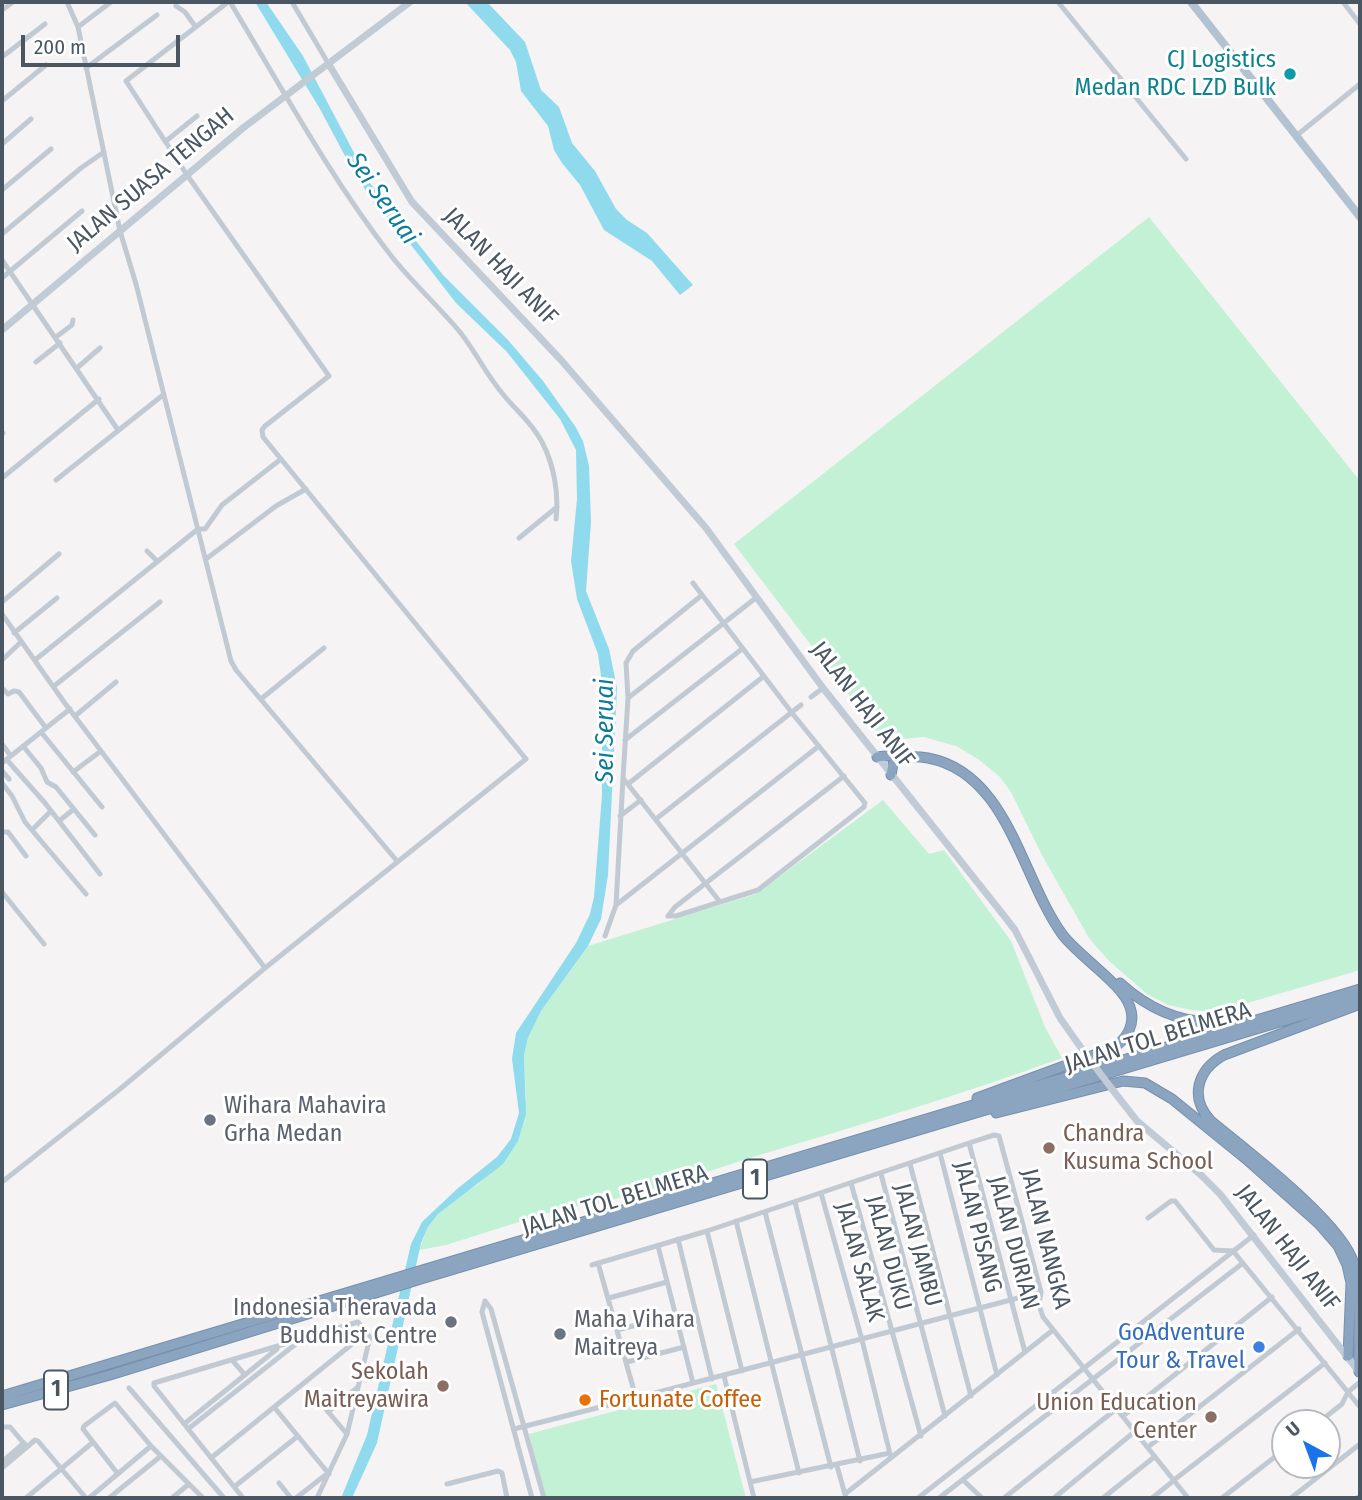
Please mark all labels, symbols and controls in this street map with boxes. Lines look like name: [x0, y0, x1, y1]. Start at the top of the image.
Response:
scale bar: [24, 21, 184, 65]
text: 200 m: [34, 34, 86, 60]
place label: CJ Logistics Medan RDC LZD Bulk: [1075, 46, 1276, 102]
marker: CJ Logistics Medan RDC LZD Bulk: [1282, 66, 1298, 82]
street label: JALAN SUASA TENGAH: [62, 102, 240, 258]
water label: Sei Seruai: [339, 147, 425, 251]
street label: JALAN HAJI ANIF: [437, 202, 563, 332]
street label: JALAN HAJI ANIF: [804, 636, 920, 774]
water label: Sei Seruai: [590, 678, 622, 784]
street label: JALAN TOL BELMERA: [1061, 996, 1255, 1080]
place label: Wihara Mahavira Grha Medan: [224, 1092, 386, 1148]
marker: Wihara Mahavira Grha Medan: [202, 1112, 218, 1128]
place label: Chandra Kusuma School: [1063, 1120, 1213, 1176]
marker: Chandra Kusuma School: [1041, 1140, 1057, 1156]
street label: JALAN PISANG: [947, 1158, 1007, 1296]
street label: JALAN TOL BELMERA: [518, 1159, 712, 1243]
road number: 1: [743, 1160, 767, 1198]
street label: JALAN NANGKA: [1014, 1166, 1076, 1312]
street label: JALAN DURIAN: [981, 1173, 1045, 1313]
street label: JALAN HAJI ANIF: [1229, 1179, 1345, 1317]
street label: JALAN JAMBU: [887, 1180, 947, 1310]
street label: JALAN DUKU: [859, 1193, 917, 1313]
street label: JALAN SALAK: [828, 1199, 890, 1325]
place label: Indonesia Theravada Buddhist Centre: [233, 1294, 437, 1350]
place label: Maha Vihara Maitreya: [574, 1306, 695, 1362]
marker: Indonesia Theravada Buddhist Centre: [443, 1314, 459, 1330]
place label: GoAdventure Tour & Travel: [1116, 1319, 1245, 1375]
marker: Maha Vihara Maitreya: [552, 1326, 568, 1342]
marker: GoAdventure Tour & Travel: [1251, 1339, 1267, 1355]
place label: Sekolah Maitreyawira: [304, 1358, 429, 1414]
road number: 1: [44, 1371, 68, 1410]
marker: Sekolah Maitreyawira: [435, 1378, 451, 1394]
place label: Fortunate Coffee: [599, 1386, 762, 1414]
place label: Union Education Center: [1036, 1389, 1197, 1445]
marker: Fortunate Coffee: [577, 1392, 593, 1408]
marker: Union Education Center: [1203, 1409, 1219, 1425]
north arrow: [1271, 1409, 1341, 1479]
text: U: [1281, 1417, 1305, 1442]

